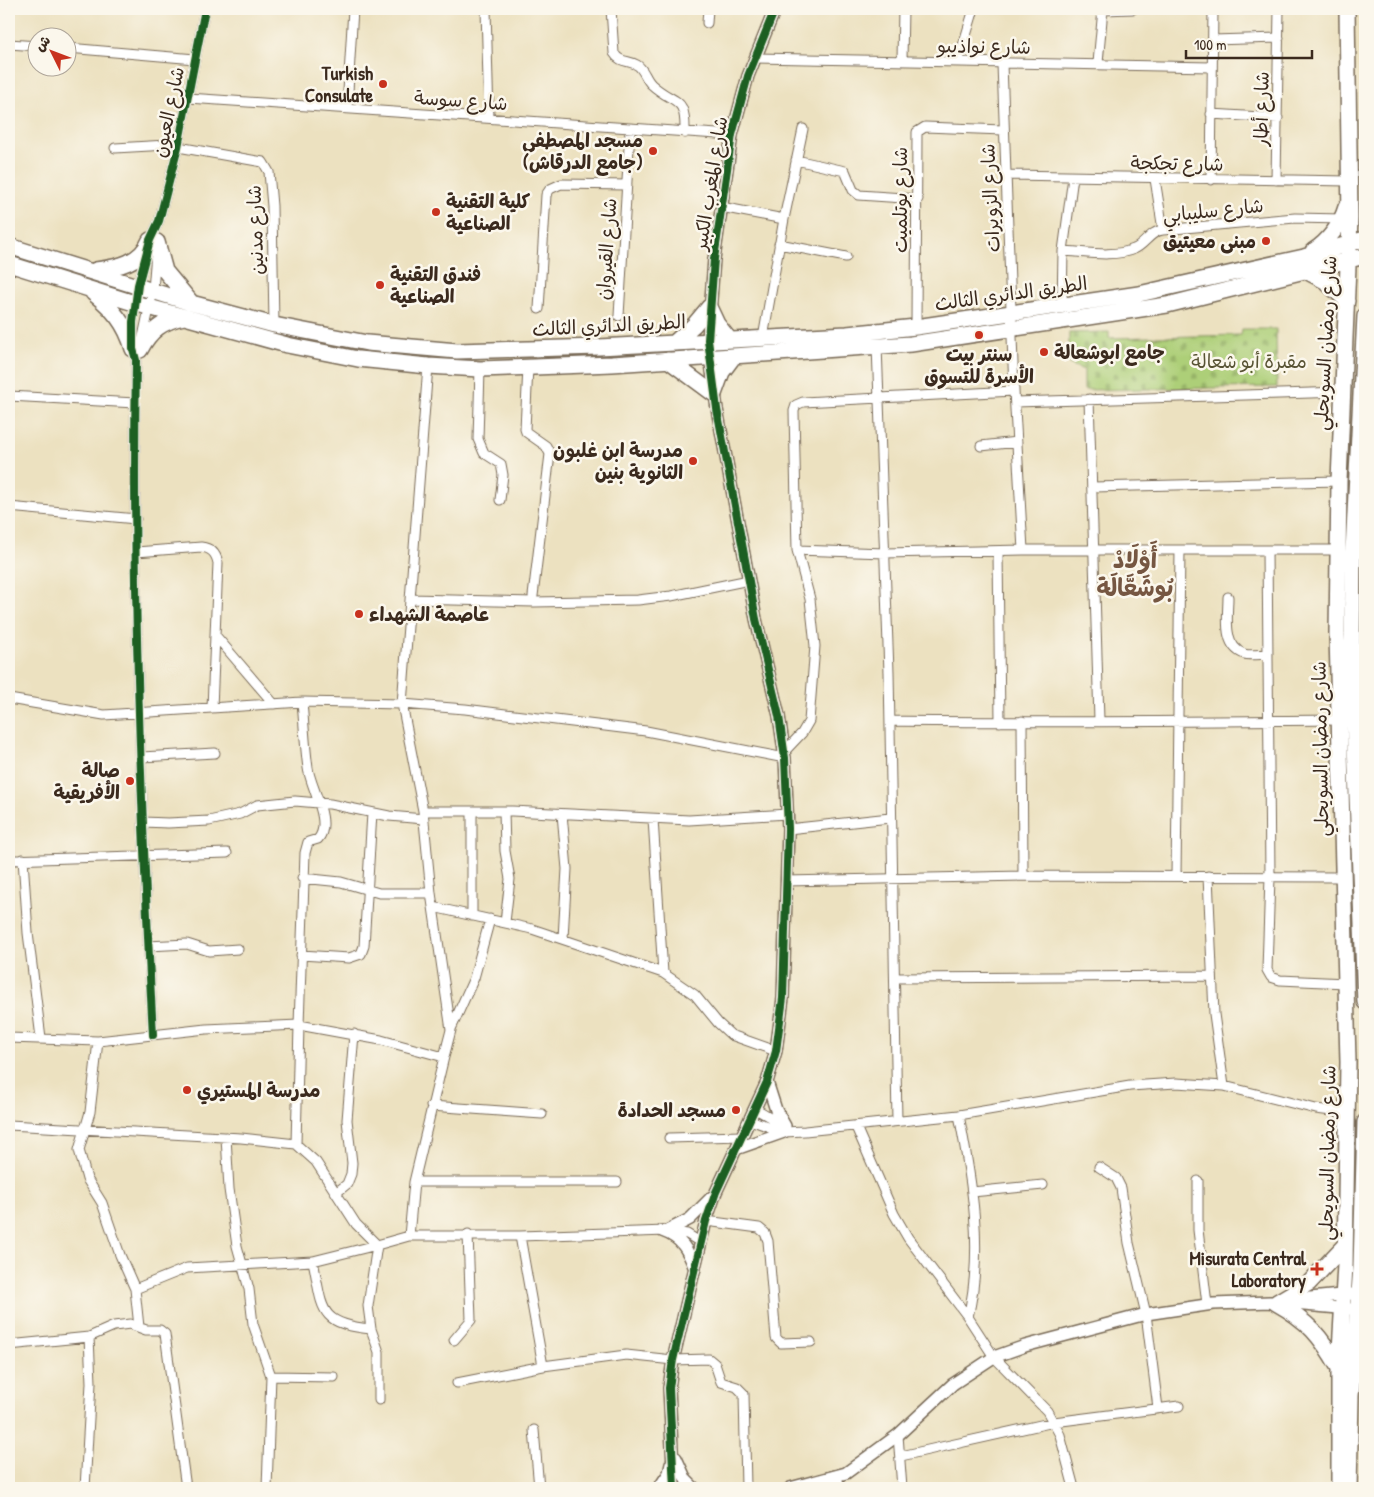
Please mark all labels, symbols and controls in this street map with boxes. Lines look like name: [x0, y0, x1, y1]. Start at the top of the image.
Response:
north arrow: [28, 28, 78, 78]
scale bar: [1186, 28, 1313, 60]
text: ش: [30, 31, 54, 55]
street label: شارع نواذيبو: [936, 32, 1031, 61]
text: 100 m: [1194, 34, 1227, 55]
place label: Turkish Consulate: [305, 60, 373, 108]
street label: شارع العيون: [146, 64, 191, 160]
street label: شارع أطار: [1247, 71, 1276, 148]
marker: Turkish Consulate: [377, 78, 389, 90]
street label: شارع سوسة: [413, 84, 509, 117]
street label: شارع المغرب الكبير: [686, 114, 734, 254]
place label: مسجد المصطفى (جامع الدرقاش): [522, 127, 643, 176]
street label: شارع الزويرات: [974, 143, 1007, 253]
marker: مسجد المصطفى (جامع الدرقاش): [647, 145, 659, 157]
street label: شارع بوتلميت: [887, 147, 914, 253]
street label: شارع تجكجة: [1130, 149, 1224, 178]
street label: شارع مدنين: [240, 185, 271, 275]
place label: كلية التقنية الصناعية: [446, 188, 531, 236]
street label: شارع سليبابي: [1161, 192, 1265, 232]
street label: شارع القيروان: [589, 197, 624, 301]
marker: كلية التقنية الصناعية: [430, 206, 442, 218]
place label: مبنى معيتيق: [1163, 228, 1256, 254]
marker: مبنى معيتيق: [1260, 235, 1272, 247]
street label: شارع رمضان السويحلي: [1307, 255, 1347, 432]
place label: فندق التقنية الصناعية: [390, 261, 481, 309]
street label: الطريق الدائري الثالث: [933, 269, 1089, 319]
marker: فندق التقنية الصناعية: [374, 279, 386, 291]
street label: الطريق الدائري الثالث: [532, 308, 687, 344]
marker: سنتر بيت الأسرة للتسوق: [973, 329, 985, 341]
place label: جامع ابوشعالة: [1054, 339, 1165, 366]
place label: سنتر بيت الأسرة للتسوق: [924, 341, 1034, 390]
marker: جامع ابوشعالة: [1038, 346, 1050, 358]
park label: مقبرة أبو شعالة: [1191, 348, 1307, 374]
place label: مدرسة ابن غلبون الثانوية بنين: [553, 437, 683, 486]
marker: مدرسة ابن غلبون الثانوية بنين: [687, 455, 699, 467]
district label: أَوْلَادْ بُوشَعَّالَة: [1097, 540, 1174, 603]
place label: عاصمة الشهداء: [369, 601, 490, 627]
marker: عاصمة الشهداء: [353, 608, 365, 620]
street label: شارع رمضان السويحلي: [1305, 661, 1339, 837]
place label: صالة الأفريقية: [54, 757, 120, 805]
marker: صالة الأفريقية: [124, 775, 136, 787]
street label: شارع رمضان السويحلي: [1312, 1065, 1346, 1241]
place label: مدرسة المستيري: [197, 1077, 320, 1105]
marker: مدرسة المستيري: [181, 1084, 193, 1096]
place label: مسجد الحدادة: [618, 1097, 726, 1123]
marker: مسجد الحدادة: [730, 1104, 742, 1116]
place label: Misurata Central Laboratory: [1189, 1245, 1307, 1294]
marker: Misurata Central Laboratory: [1310, 1262, 1324, 1276]

